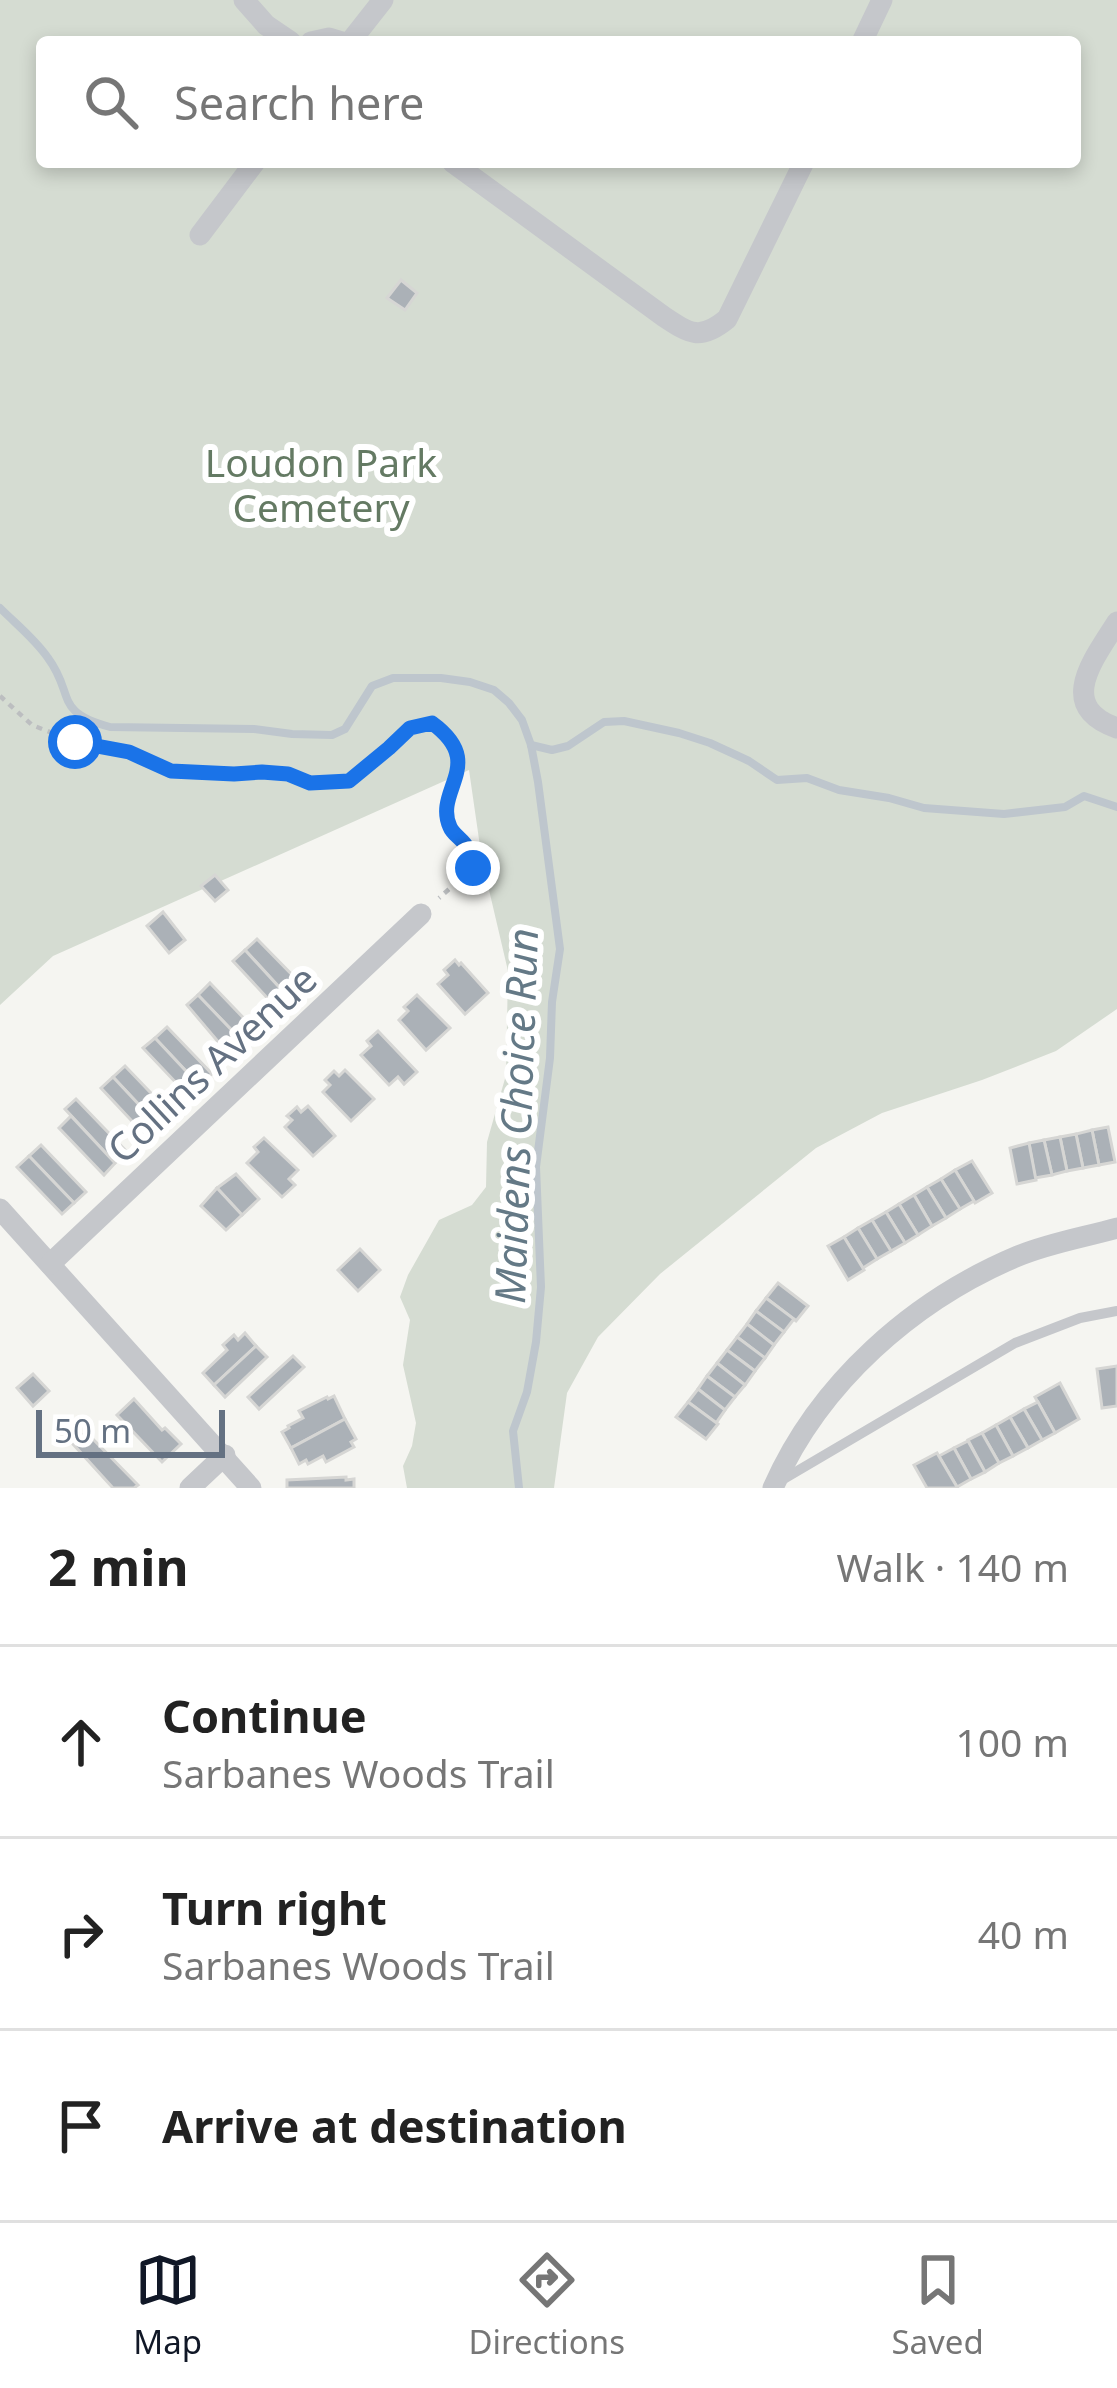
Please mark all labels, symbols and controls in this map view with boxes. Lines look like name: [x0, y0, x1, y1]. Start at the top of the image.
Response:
search box: [36, 36, 1081, 168]
icon: search: [78, 69, 144, 135]
text: Search here: [174, 72, 424, 133]
park label: Loudon Park Cemetery: [205, 435, 437, 533]
route start: [48, 715, 102, 769]
route end: [446, 841, 500, 895]
water label: Maidens Choice Run: [480, 927, 550, 1305]
street label: Collins Avenue: [95, 952, 327, 1174]
scale bar: [36, 1404, 225, 1457]
text: 50 m: [54, 1408, 131, 1453]
text: 2 min: [48, 1531, 189, 1601]
text: Walk · 140 m: [836, 1540, 1069, 1593]
text: Continue: [162, 1685, 367, 1746]
icon: ahead: [48, 1709, 114, 1775]
text: 100 m: [955, 1715, 1069, 1768]
text: Sarbanes Woods Trail: [162, 1746, 555, 1799]
text: Turn right: [162, 1877, 387, 1938]
icon: right: [48, 1901, 114, 1967]
text: 40 m: [978, 1907, 1069, 1960]
text: Sarbanes Woods Trail: [162, 1938, 555, 1991]
icon: arrive: [48, 2093, 114, 2159]
text: Arrive at destination: [162, 2095, 627, 2156]
tab: Map: [133, 2247, 202, 2364]
tab: Directions: [468, 2247, 625, 2364]
tab: Saved: [891, 2247, 984, 2364]

